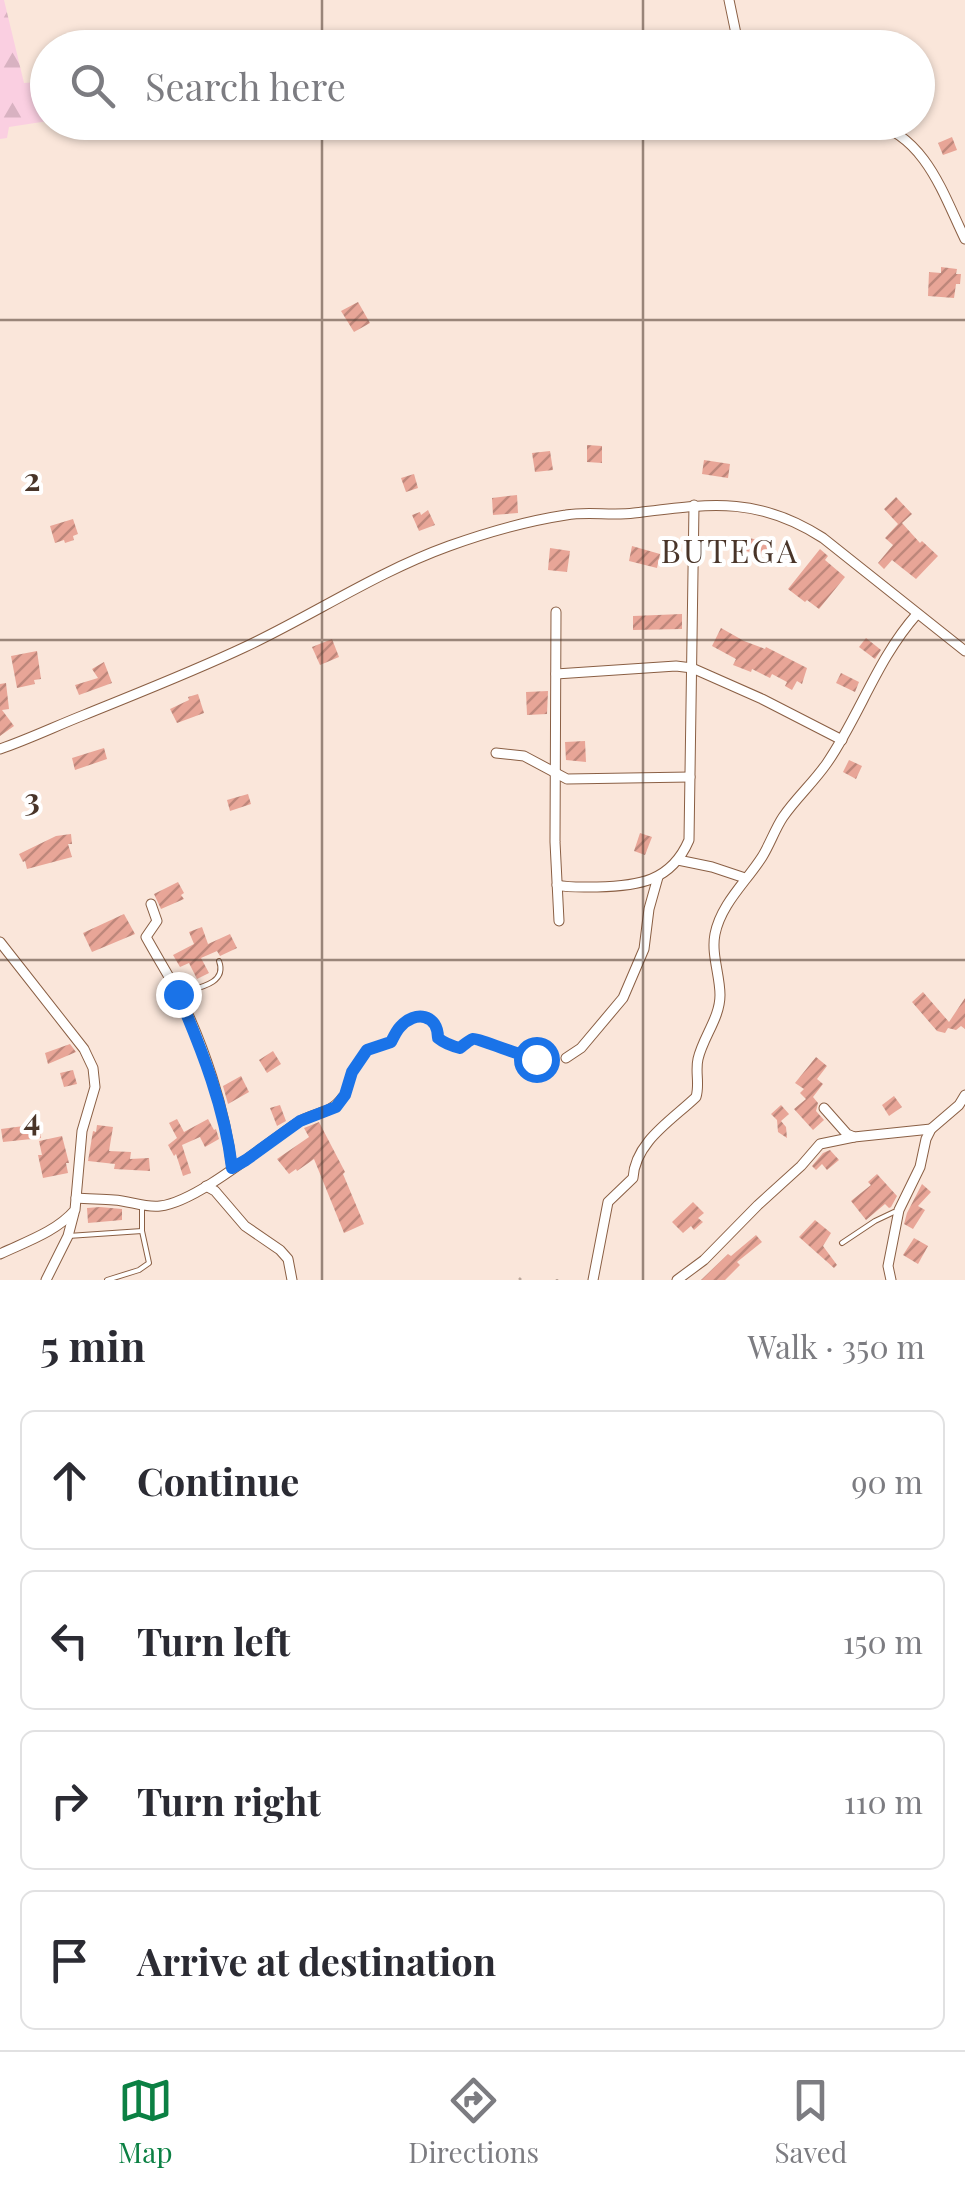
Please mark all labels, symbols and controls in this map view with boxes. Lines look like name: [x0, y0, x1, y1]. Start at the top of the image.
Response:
search box: [30, 30, 935, 140]
icon: search: [65, 58, 120, 113]
text: Search here: [145, 60, 346, 111]
text: 2: [24, 456, 40, 499]
district label: BUTEGA: [661, 528, 799, 571]
text: 3: [24, 776, 40, 819]
route end: [156, 972, 202, 1018]
route start: [514, 1037, 560, 1083]
text: 4: [24, 1096, 40, 1139]
text: 5 min: [40, 1317, 145, 1373]
text: Walk · 350 m: [748, 1324, 925, 1367]
icon: ahead: [42, 1453, 97, 1508]
text: Continue: [137, 1455, 299, 1506]
text: 90 m: [851, 1459, 923, 1502]
icon: left: [42, 1613, 97, 1668]
text: Turn left: [137, 1615, 290, 1666]
text: 150 m: [843, 1619, 923, 1662]
icon: right: [42, 1773, 97, 1828]
text: Turn right: [137, 1775, 321, 1826]
text: 110 m: [844, 1779, 923, 1822]
icon: arrive: [42, 1933, 97, 1988]
text: Arrive at destination: [137, 1935, 496, 1986]
tab: Map: [118, 2073, 173, 2170]
tab: Directions: [408, 2073, 539, 2170]
tab: Saved: [774, 2073, 847, 2170]

